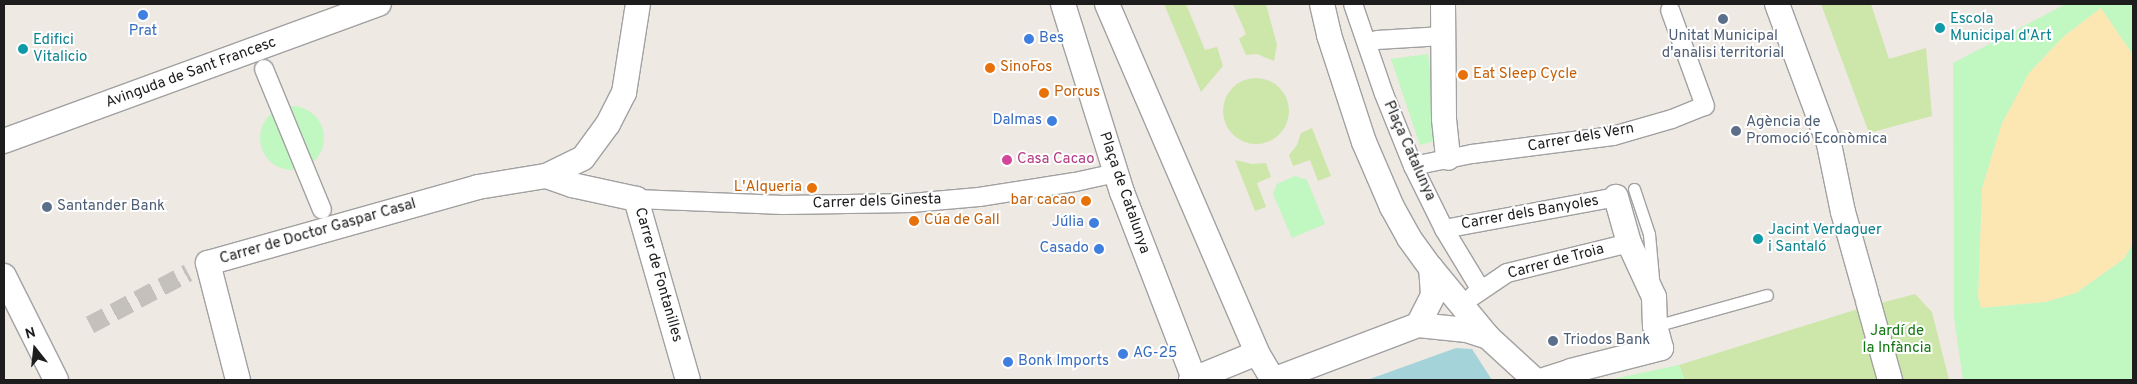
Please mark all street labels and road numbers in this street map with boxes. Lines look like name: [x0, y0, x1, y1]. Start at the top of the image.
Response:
street label: Avinguda de Sant Francesc: [103, 34, 279, 112]
street label: Plaça Catalunya: [1379, 98, 1439, 204]
street label: Carrer dels Vern: [1526, 120, 1636, 156]
street label: Plaça de Catalunya: [1095, 130, 1153, 256]
street label: Carrer dels Ginesta: [812, 191, 942, 213]
street label: Carrer dels Banyoles: [1460, 192, 1600, 234]
street label: Carrer de Doctor Gaspar Casal: [218, 195, 418, 269]
street label: Carrer de Fontanilles: [630, 206, 686, 344]
street label: Carrer de Troia: [1506, 240, 1606, 284]

